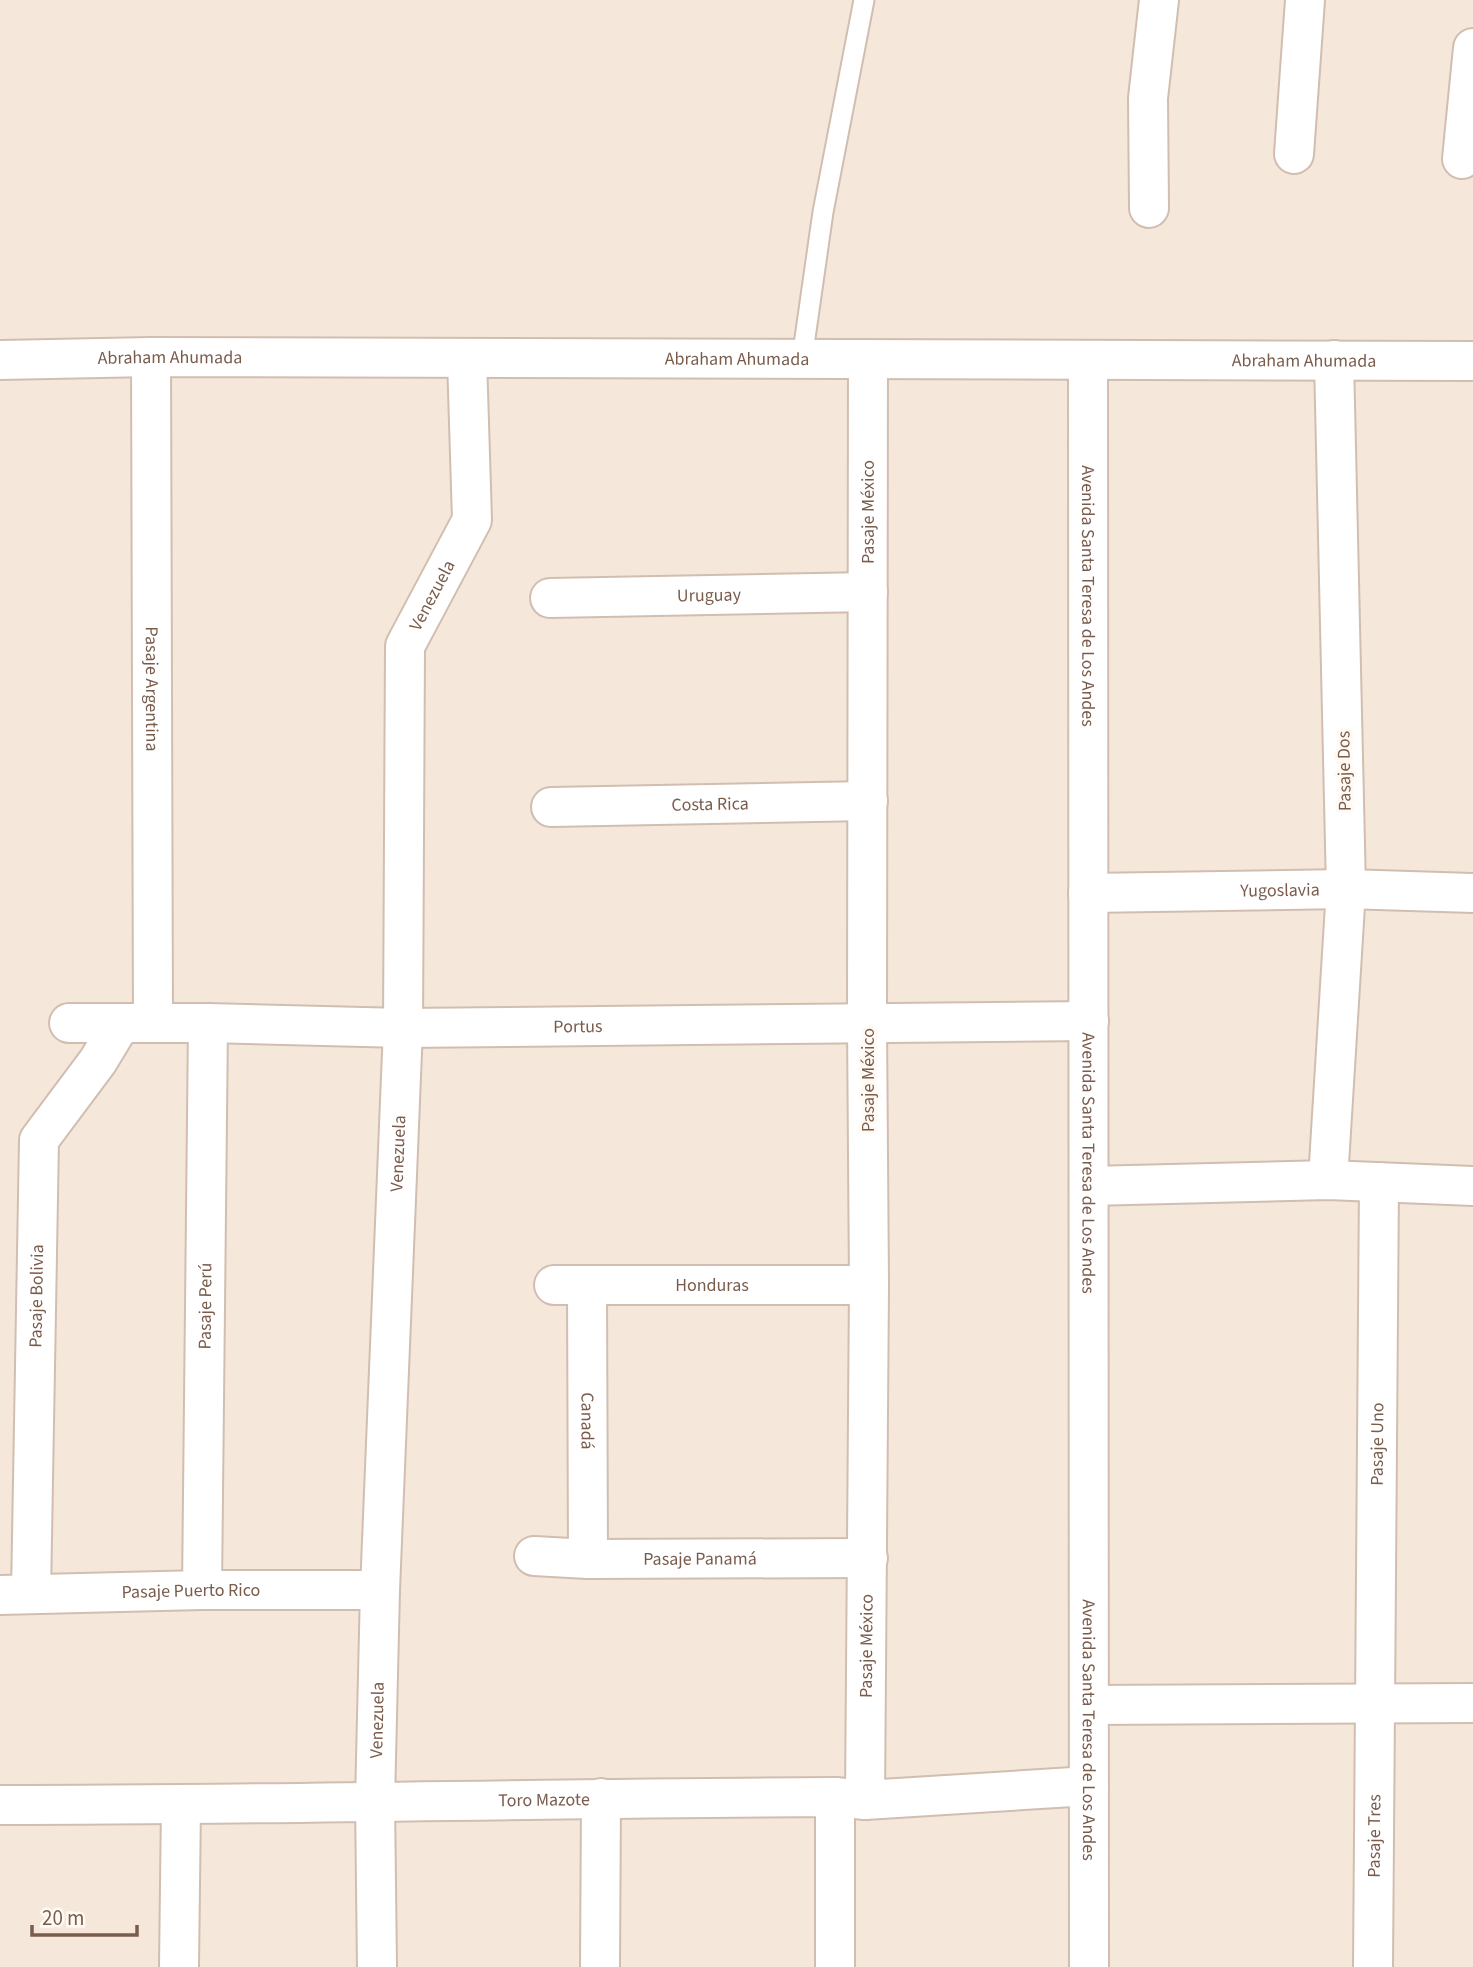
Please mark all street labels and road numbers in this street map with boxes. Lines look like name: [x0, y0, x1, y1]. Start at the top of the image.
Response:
street label: Abraham Ahumada: [97, 345, 242, 371]
street label: Abraham Ahumada: [665, 347, 809, 372]
street label: Abraham Ahumada: [1232, 348, 1376, 374]
street label: Pasaje México: [856, 460, 881, 564]
street label: Avenida Santa Teresa de Los Andes: [1075, 465, 1100, 727]
street label: Venezuela: [403, 556, 461, 635]
street label: Uruguay: [677, 582, 742, 609]
street label: Pasaje Argentina: [139, 626, 164, 752]
street label: Pasaje Dos: [1331, 731, 1358, 811]
street label: Costa Rica: [671, 791, 749, 818]
street label: Yugoslavia: [1239, 877, 1320, 904]
street label: Portus: [553, 1014, 603, 1039]
street label: Pasaje México: [856, 1028, 881, 1132]
street label: Avenida Santa Teresa de Los Andes: [1075, 1032, 1101, 1294]
street label: Venezuela: [384, 1115, 412, 1192]
street label: Pasaje Bolivia: [23, 1244, 50, 1348]
street label: Pasaje Perú: [193, 1262, 218, 1350]
street label: Honduras: [675, 1273, 749, 1298]
street label: Canadá: [574, 1392, 600, 1450]
street label: Pasaje Uno: [1365, 1402, 1390, 1486]
street label: Pasaje Panamá: [643, 1546, 757, 1572]
street label: Pasaje Puerto Rico: [121, 1578, 260, 1605]
street label: Pasaje México: [854, 1594, 880, 1698]
street label: Avenida Santa Teresa de Los Andes: [1076, 1599, 1101, 1861]
street label: Venezuela: [364, 1681, 391, 1759]
street label: Toro Mazote: [498, 1787, 590, 1813]
street label: Pasaje Tres: [1362, 1794, 1387, 1878]

